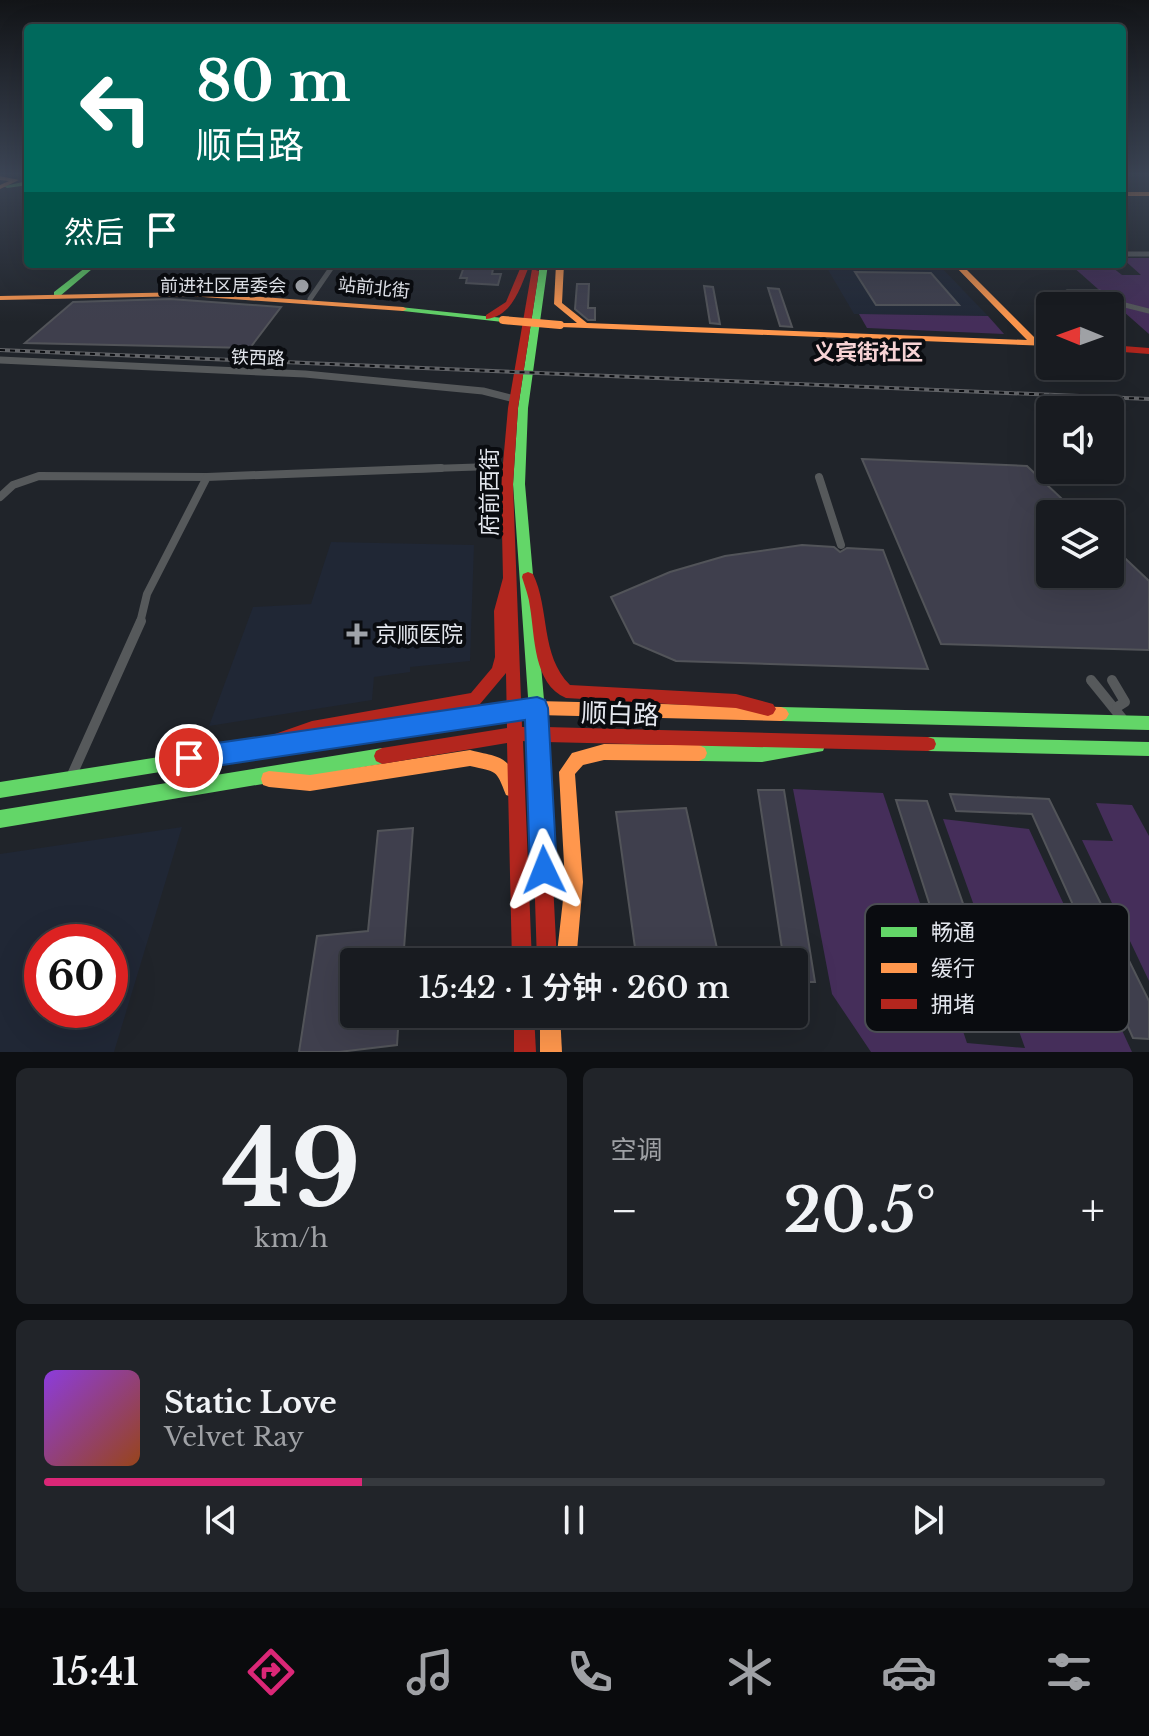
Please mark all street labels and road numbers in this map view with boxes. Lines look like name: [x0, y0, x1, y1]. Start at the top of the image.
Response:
street label: 站前北街: [337, 273, 411, 303]
street label: 铁西路: [231, 346, 285, 370]
street label: 府前西街: [476, 448, 503, 536]
street label: 顺白路: [580, 697, 660, 731]

